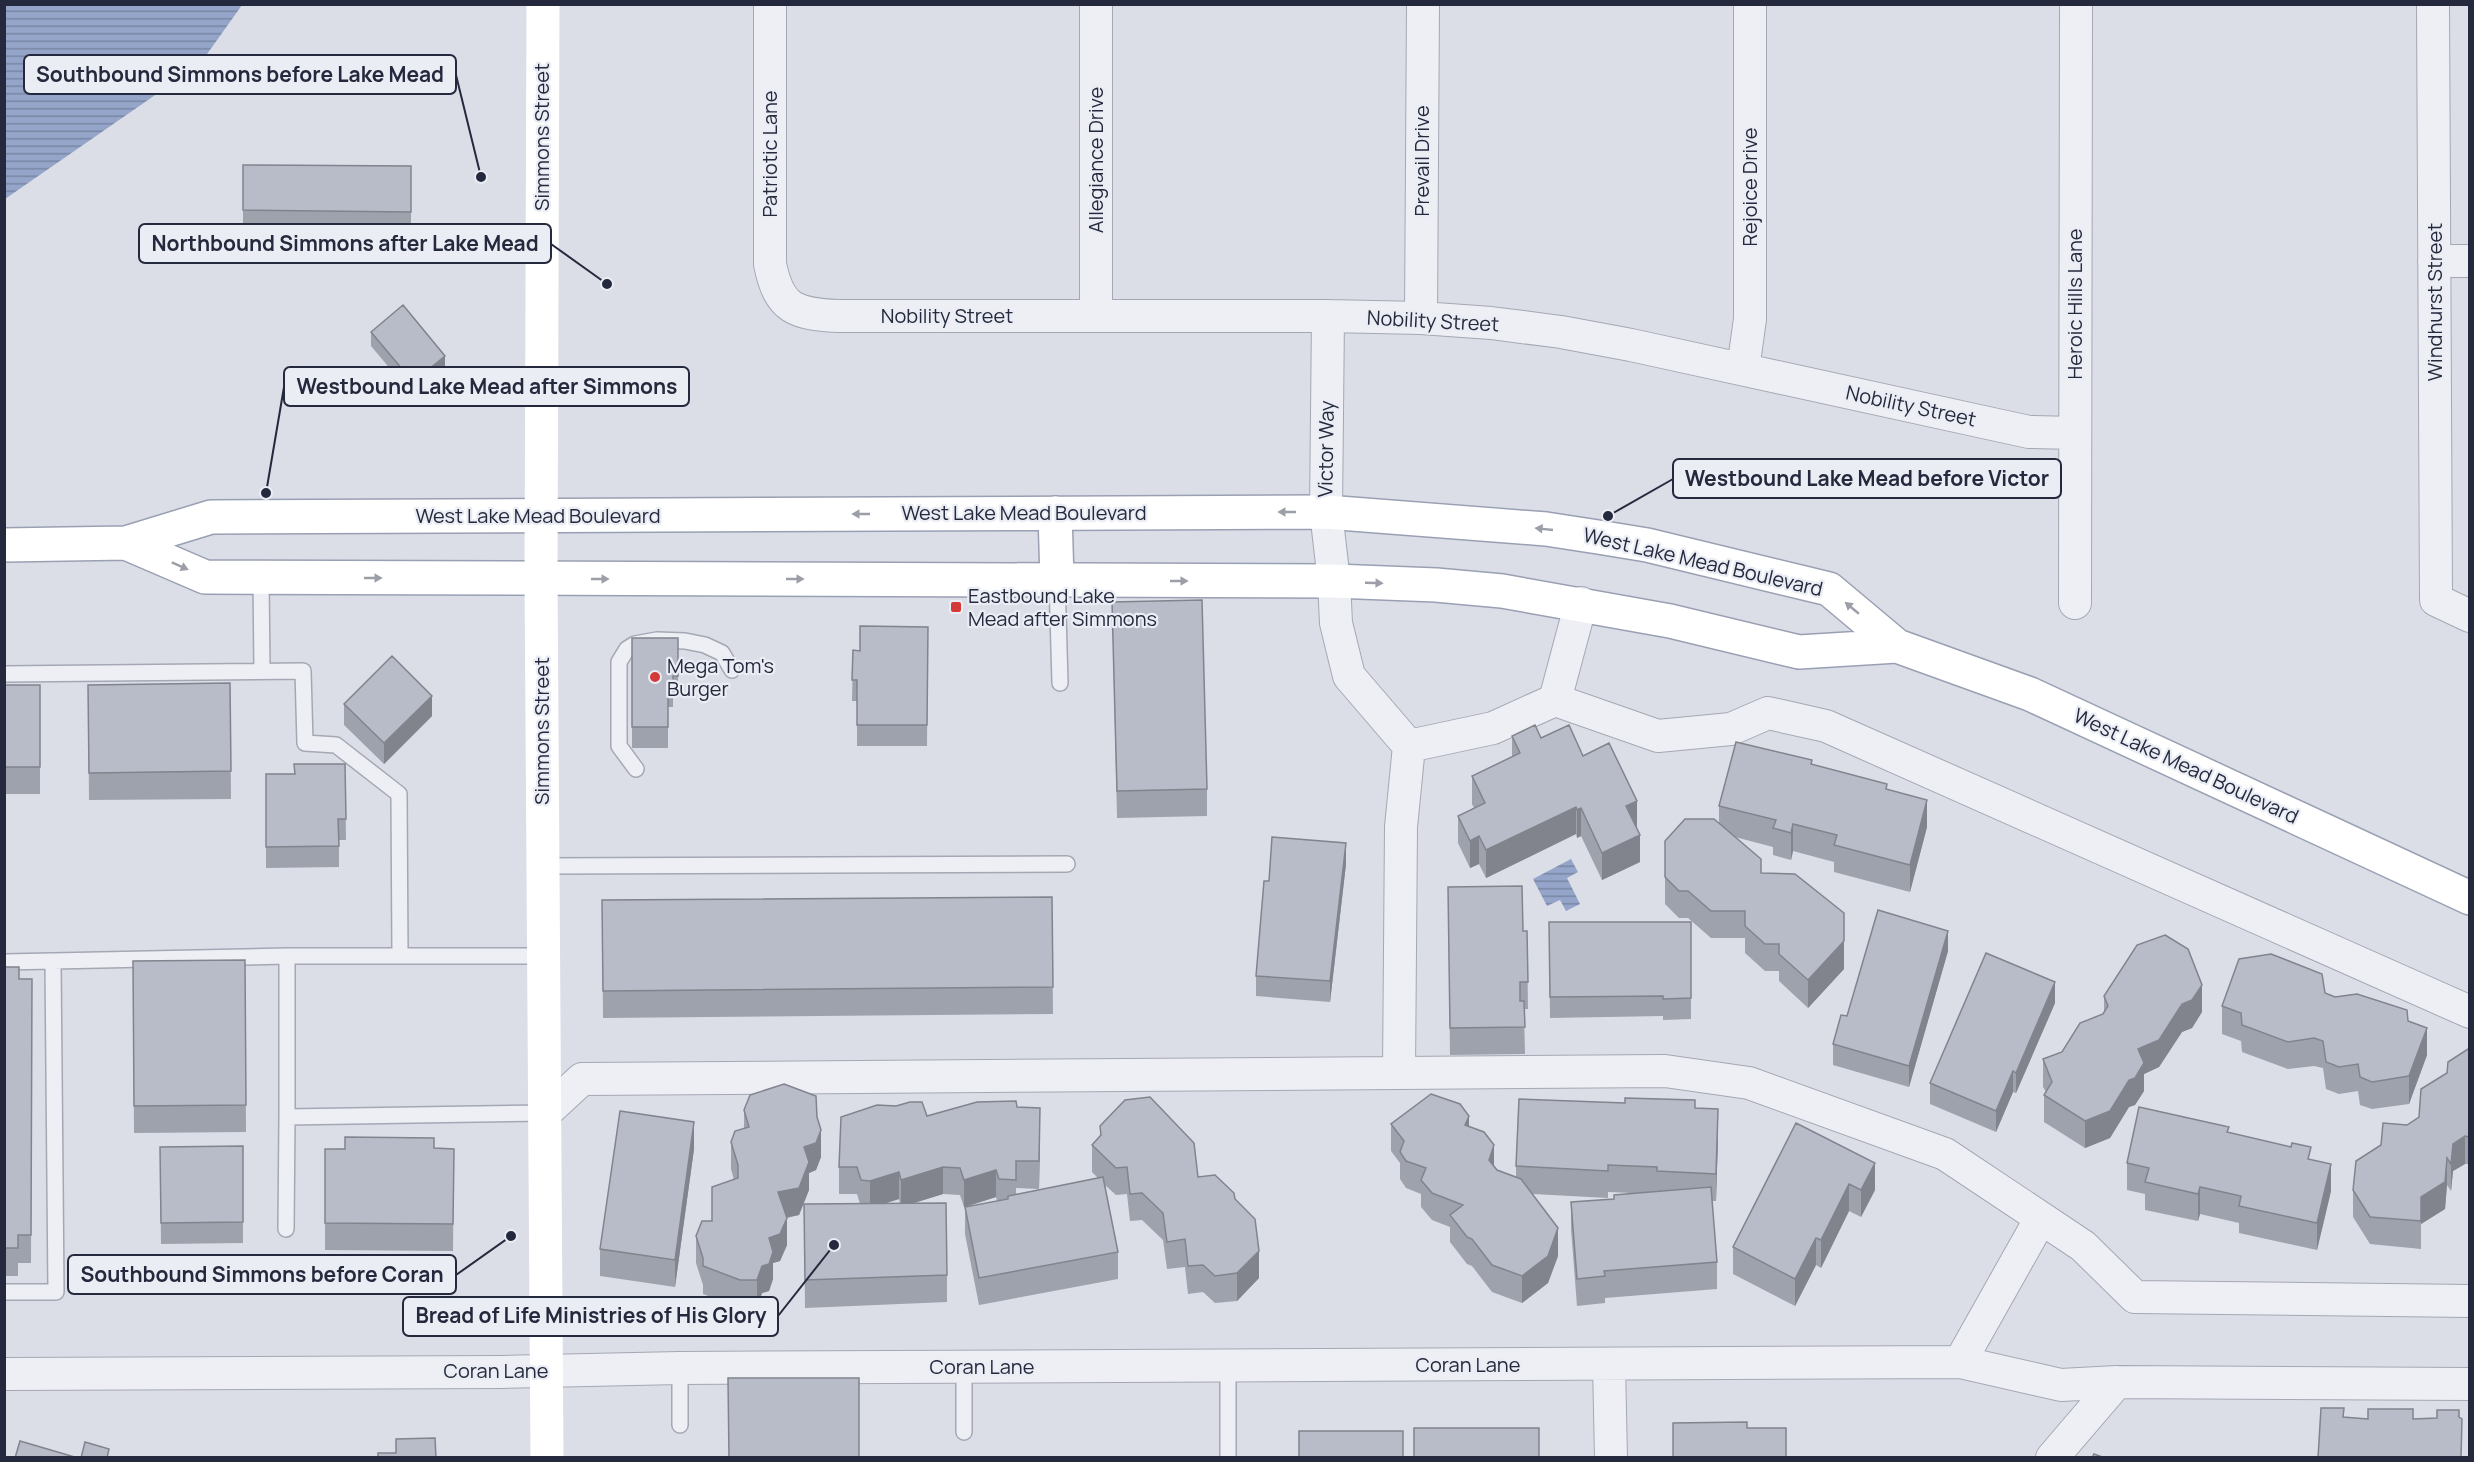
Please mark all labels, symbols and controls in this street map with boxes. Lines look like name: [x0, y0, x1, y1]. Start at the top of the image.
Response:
callout: Southbound Simmons before Lake Mead: [24, 55, 456, 94]
text: Southbound Simmons before Lake Mead: [36, 60, 444, 88]
street label: Simmons Street: [528, 63, 555, 211]
street label: Allegiance Drive: [1082, 87, 1109, 233]
street label: Patriotic Lane: [756, 90, 783, 218]
street label: Prevail Drive: [1408, 105, 1435, 217]
street label: Rejoice Drive: [1736, 127, 1763, 247]
street label: Windhurst Street: [2421, 223, 2448, 381]
callout: Northbound Simmons after Lake Mead: [139, 224, 551, 263]
text: Northbound Simmons after Lake Mead: [151, 229, 539, 257]
street label: Heroic Hills Lane: [2061, 229, 2088, 379]
street label: Nobility Street: [881, 302, 1013, 329]
street label: Nobility Street: [1366, 304, 1500, 337]
callout: Westbound Lake Mead after Simmons: [284, 367, 689, 406]
text: Westbound Lake Mead after Simmons: [297, 372, 677, 400]
street label: Nobility Street: [1844, 379, 1979, 432]
street label: Victor Way: [1311, 400, 1340, 498]
callout: Westbound Lake Mead before Victor: [1673, 459, 2061, 498]
text: Westbound Lake Mead before Victor: [1685, 464, 2049, 492]
street label: West Lake Mead Boulevard: [901, 499, 1147, 526]
street label: West Lake Mead Boulevard: [415, 502, 661, 529]
one-way arrow: [1278, 507, 1297, 517]
one-way arrow: [852, 509, 871, 519]
street label: West Lake Mead Boulevard: [1581, 521, 1826, 602]
one-way arrow: [1535, 524, 1554, 534]
one-way arrow: [171, 562, 189, 571]
one-way arrow: [363, 573, 382, 583]
one-way arrow: [590, 574, 609, 584]
one-way arrow: [785, 574, 804, 584]
one-way arrow: [1169, 576, 1188, 586]
one-way arrow: [1364, 578, 1383, 587]
place label: Eastbound Lake Mead after Simmons: [968, 582, 1157, 632]
marker: Eastbound Lake Mead after Simmons: [949, 600, 963, 614]
one-way arrow: [1845, 602, 1860, 615]
place label: Mega Tom's Burger: [667, 652, 774, 702]
street label: Simmons Street: [528, 657, 555, 805]
marker: Mega Tom's Burger: [648, 670, 662, 684]
street label: West Lake Mead Boulevard: [2069, 702, 2303, 830]
callout: Southbound Simmons before Coran: [68, 1255, 456, 1294]
text: Southbound Simmons before Coran: [80, 1260, 444, 1288]
callout: Bread of Life Ministries of His Glory: [403, 1297, 778, 1336]
text: Bread of Life Ministries of His Glory: [415, 1301, 767, 1329]
street label: Coran Lane: [1416, 1351, 1520, 1378]
street label: Coran Lane: [930, 1353, 1034, 1380]
street label: Coran Lane: [444, 1357, 548, 1384]

